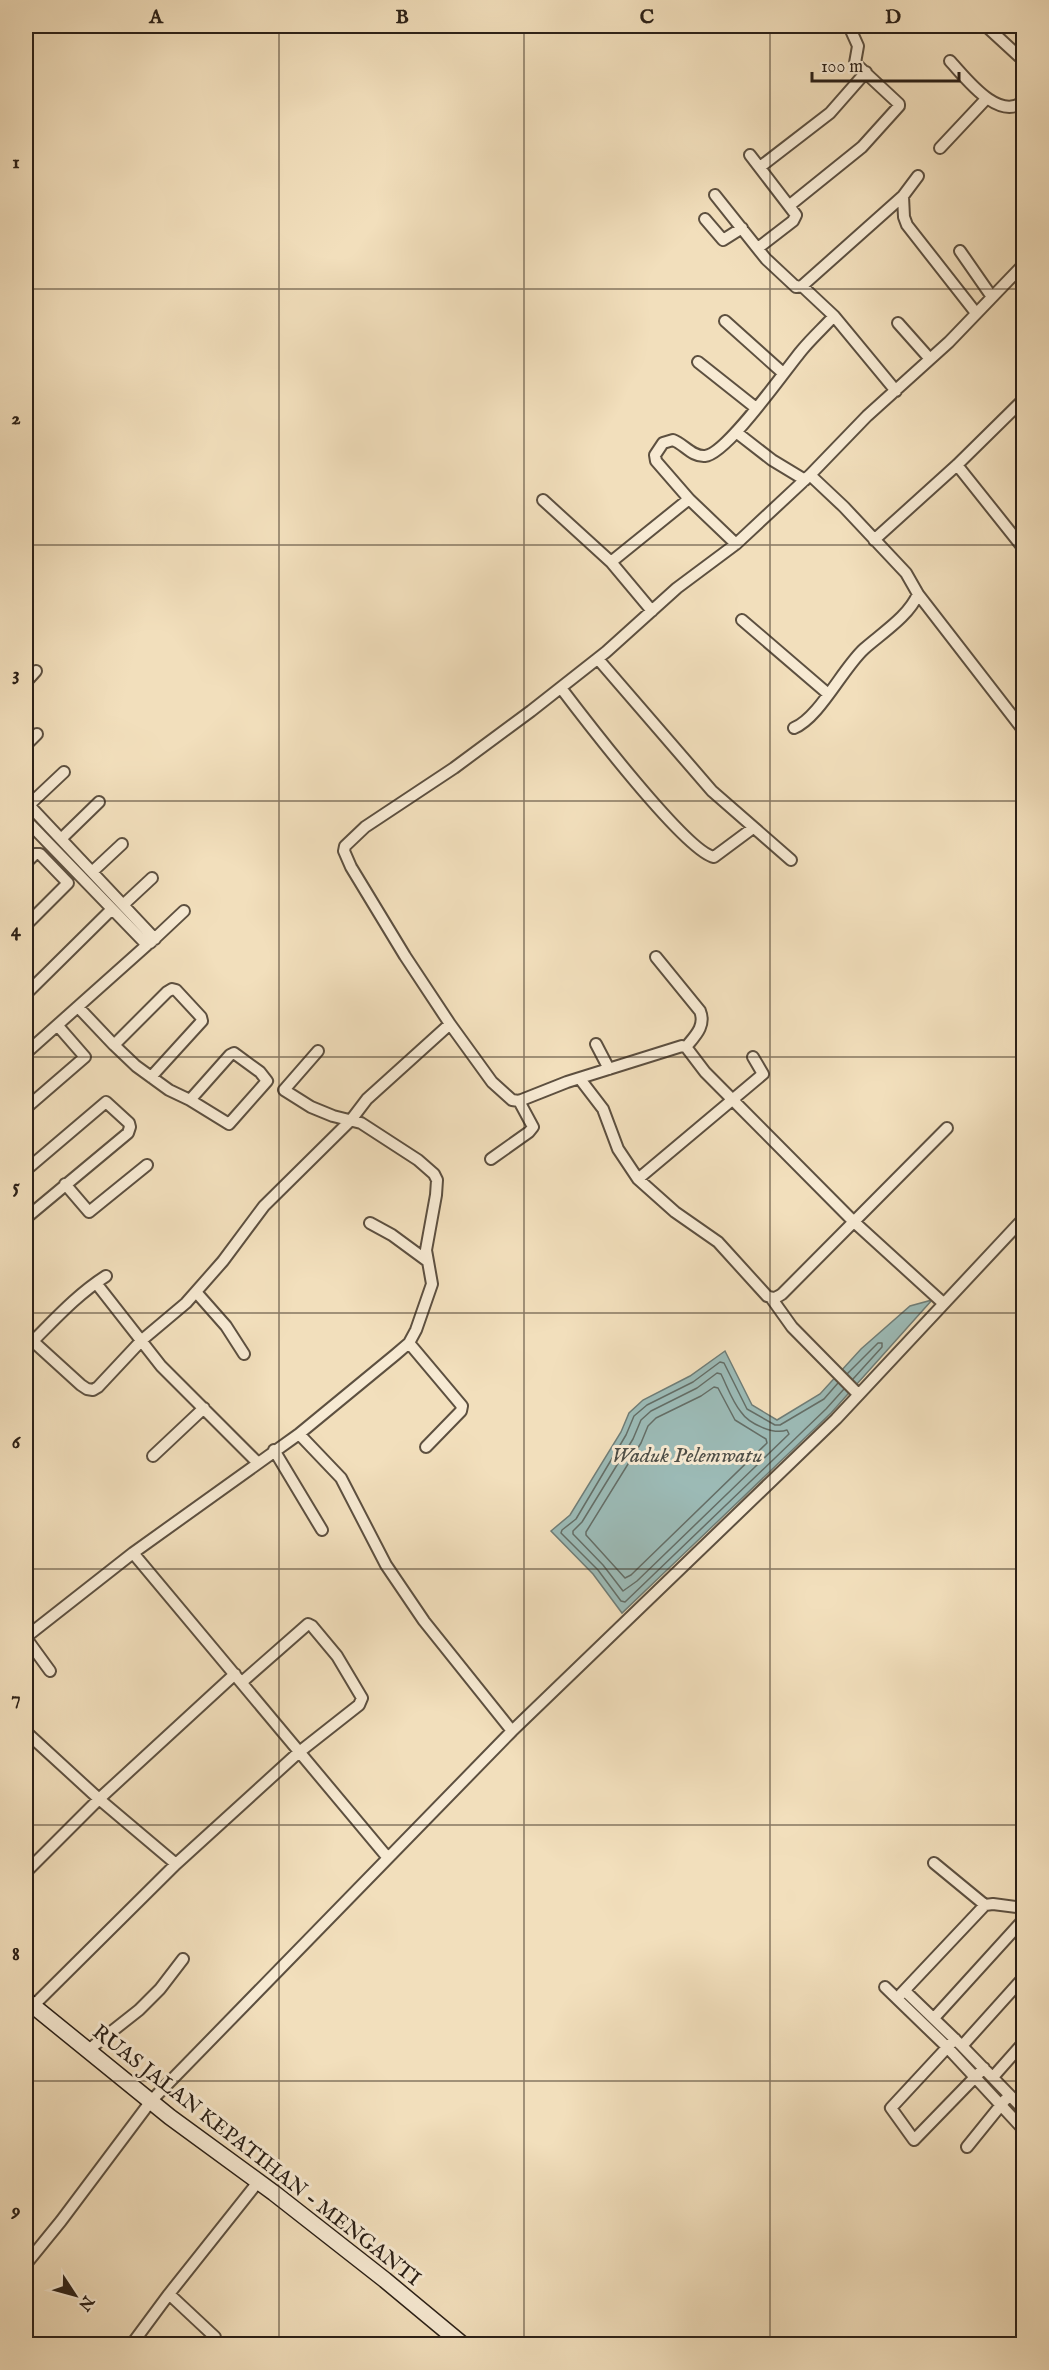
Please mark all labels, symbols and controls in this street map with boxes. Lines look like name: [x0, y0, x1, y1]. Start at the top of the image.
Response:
text: A: [148, 5, 164, 30]
text: B: [395, 5, 409, 30]
text: C: [640, 5, 654, 30]
text: D: [885, 5, 901, 30]
scale bar: [812, 45, 959, 83]
text: 100 m: [821, 56, 863, 79]
text: 1: [12, 150, 20, 175]
text: 2: [11, 406, 21, 431]
text: 3: [12, 662, 20, 687]
text: 4: [11, 918, 22, 943]
text: 5: [12, 1174, 20, 1199]
text: 6: [12, 1430, 22, 1455]
water label: Waduk Pelemwatu: [611, 1442, 763, 1470]
text: 7: [11, 1686, 21, 1711]
text: 8: [12, 1942, 20, 1967]
street label: RUAS JALAN KEPATIHAN - MENGANTI: [86, 2019, 426, 2293]
text: 9: [11, 2198, 21, 2223]
north arrow: [45, 2265, 105, 2325]
text: N: [73, 2290, 98, 2314]

